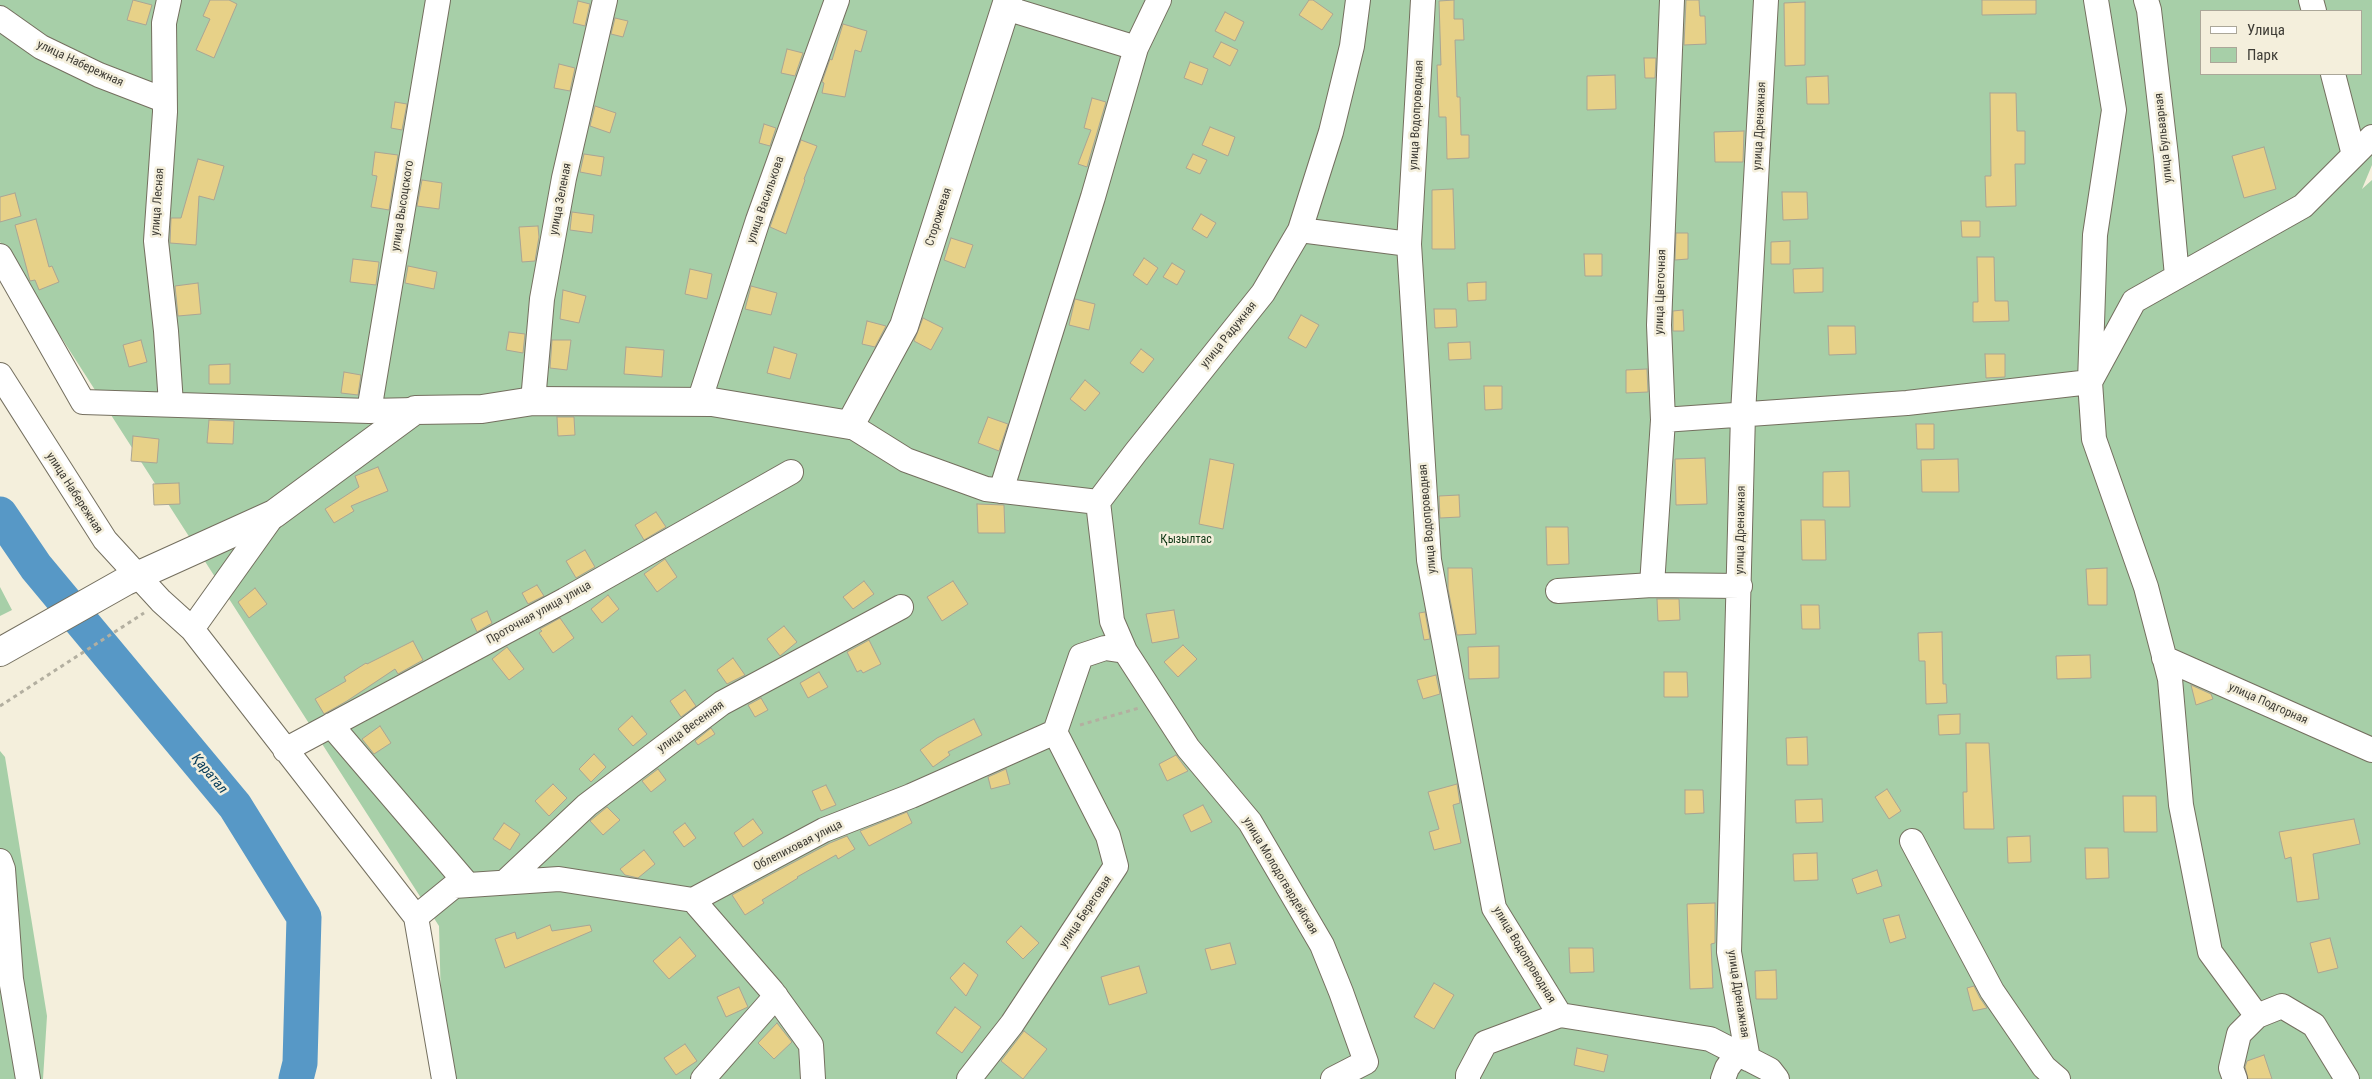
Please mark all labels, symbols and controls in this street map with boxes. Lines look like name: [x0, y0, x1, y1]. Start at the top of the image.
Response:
legend: [2200, 10, 2362, 75]
text: Улица: [2247, 21, 2285, 39]
street label: улица Набережная: [35, 38, 125, 90]
text: Парк: [2247, 46, 2278, 64]
street label: улица Водопроводная: [1407, 60, 1427, 170]
street label: улица Дренажная: [1750, 81, 1770, 171]
street label: улица Бульварная: [2152, 92, 2176, 184]
street label: улица Василькова: [744, 155, 788, 245]
street label: улица Высоцского: [389, 159, 417, 253]
street label: улица Зеленая: [547, 162, 575, 236]
street label: улица Лесная: [148, 168, 168, 236]
street label: Сторожевая: [923, 186, 955, 248]
street label: улица Цветочная: [1652, 249, 1670, 335]
street label: улица Радужная: [1198, 299, 1260, 371]
street label: улица Набережная: [42, 450, 106, 536]
street label: улица Водопроводная: [1416, 463, 1440, 575]
street label: улица Дренажная: [1733, 486, 1749, 574]
park label: Қызылтас: [1160, 533, 1212, 547]
street label: Проточная улица улица: [484, 578, 594, 648]
street label: улица Подгорная: [2226, 680, 2310, 728]
street label: улица Весенняя: [655, 698, 727, 756]
water label: Қаратал: [187, 751, 231, 797]
street label: улица Молодогвардейская: [1239, 815, 1321, 937]
street label: Облепиховая улица: [751, 817, 845, 875]
street label: улица Береговая: [1057, 873, 1115, 951]
street label: улица Водопроводная: [1489, 904, 1559, 1006]
street label: улица Дренажная: [1724, 949, 1752, 1039]

